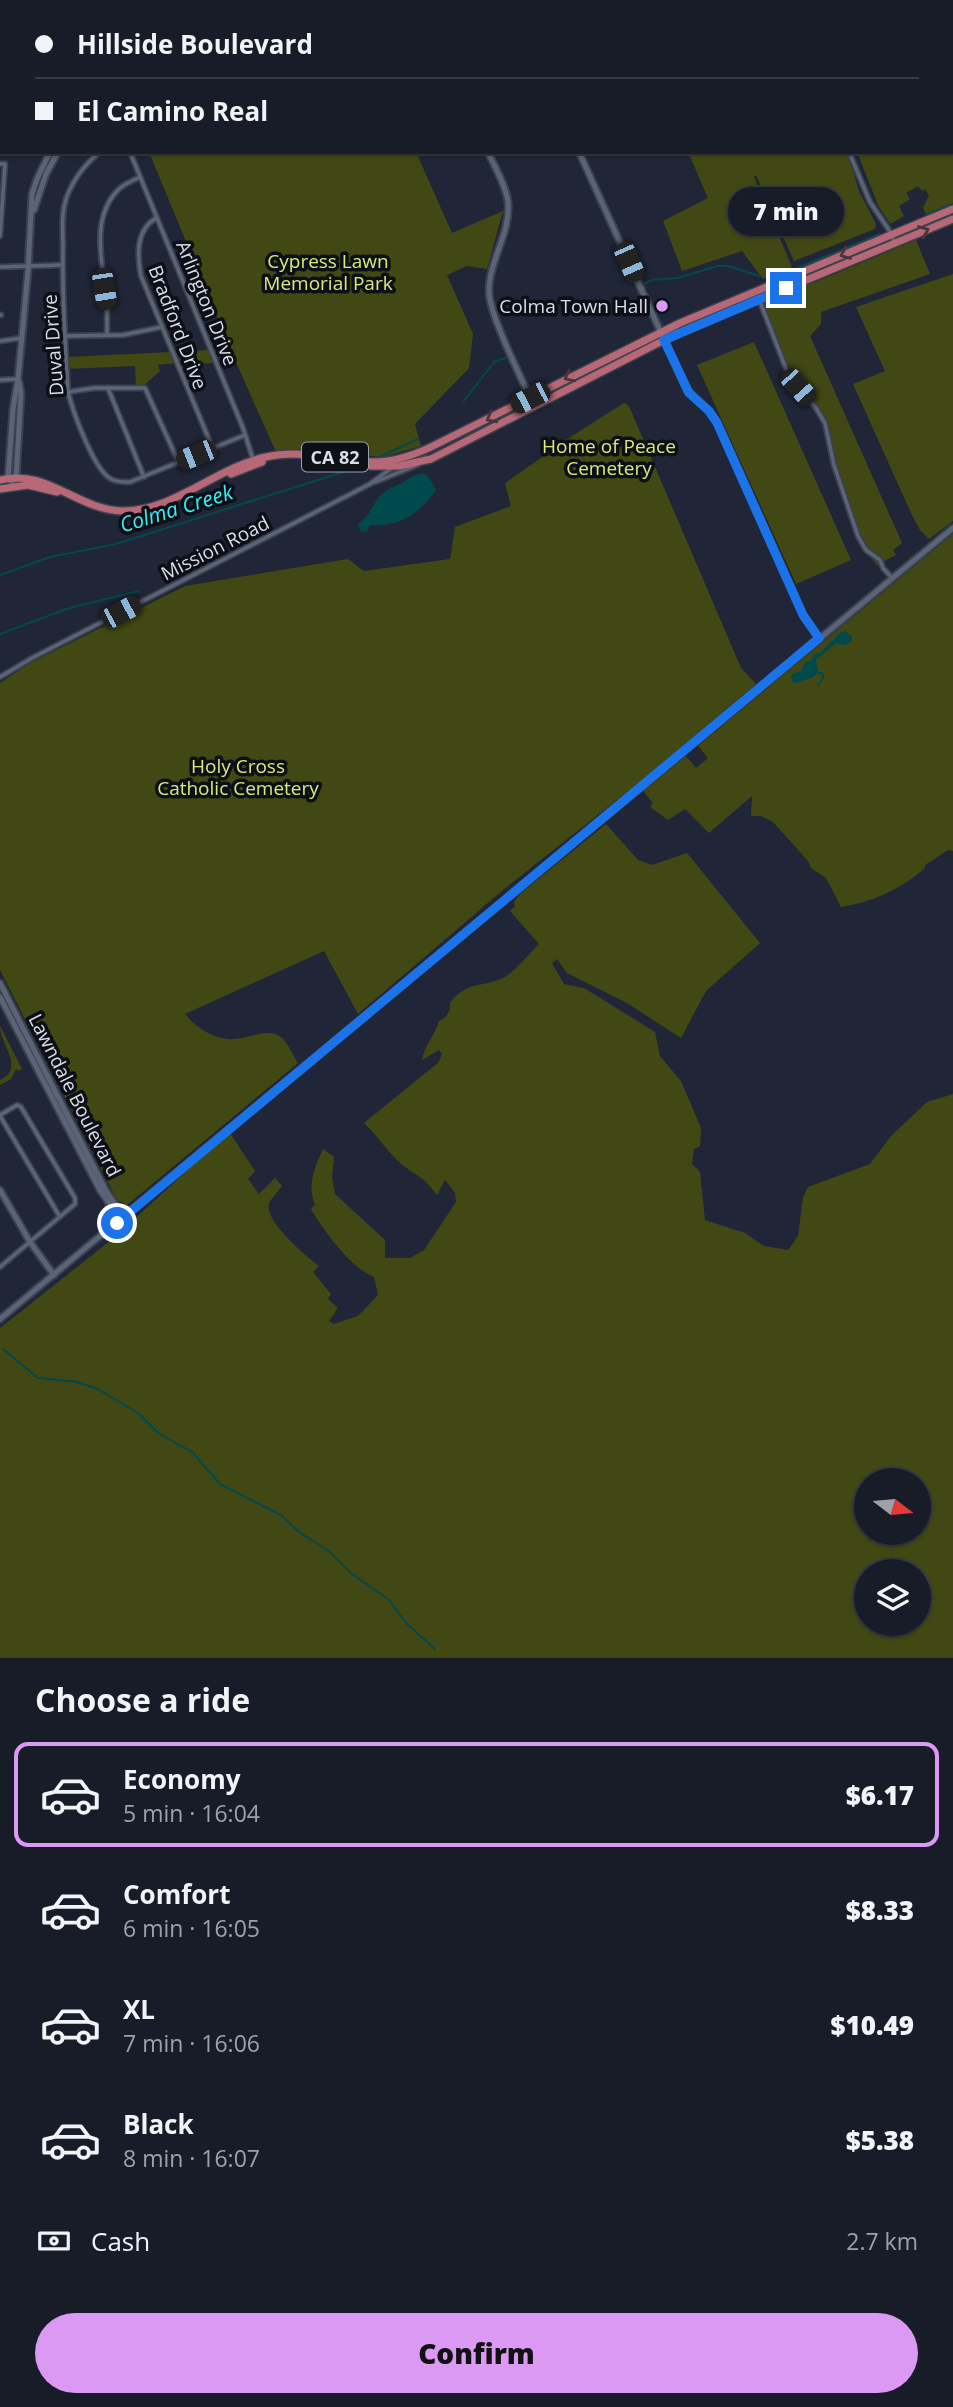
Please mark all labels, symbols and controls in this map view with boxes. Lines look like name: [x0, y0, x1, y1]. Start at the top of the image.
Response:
text: Hillside Boulevard: [77, 26, 313, 62]
text: El Camino Real: [77, 93, 268, 129]
callout: 7 min: [728, 187, 844, 236]
text: 7 min: [753, 195, 819, 227]
one-way arrow: [916, 225, 929, 239]
street label: Arlington Drive: [170, 237, 244, 369]
car: [611, 239, 648, 285]
one-way arrow: [839, 246, 852, 260]
park label: Cypress Lawn Memorial Park: [263, 248, 393, 296]
street label: Bradford Drive: [142, 261, 214, 393]
car: [91, 267, 118, 311]
route end: [770, 272, 802, 304]
street label: Duval Drive: [36, 293, 70, 397]
place label: Colma Town Hall: [499, 293, 648, 319]
marker: Colma Town Hall: [654, 298, 670, 314]
car: [777, 364, 820, 410]
one-way arrow: [564, 369, 577, 383]
car: [507, 379, 554, 417]
one-way arrow: [486, 409, 498, 423]
park label: Home of Peace Cemetery: [542, 433, 676, 481]
car: [173, 437, 220, 473]
road number: CA 82: [302, 443, 368, 472]
water label: Colma Creek: [116, 477, 237, 538]
street label: Mission Road: [156, 510, 274, 586]
car: [98, 593, 145, 631]
park label: Holy Cross Catholic Cemetery: [157, 753, 319, 801]
street label: Lawndale Boulevard: [23, 1009, 127, 1181]
route start: [101, 1207, 133, 1239]
north arrow: [854, 1468, 931, 1545]
map controls: [854, 1468, 931, 1636]
button: layers: [854, 1559, 931, 1636]
text: Choose a ride: [35, 1678, 250, 1721]
text: Economy: [123, 1761, 241, 1797]
icon: car: [39, 1763, 102, 1826]
text: $6.17: [846, 1777, 914, 1813]
text: 5 min · 16:04: [123, 1797, 260, 1829]
text: Comfort: [123, 1876, 230, 1912]
icon: car: [39, 1878, 102, 1941]
text: $8.33: [846, 1892, 914, 1928]
text: 6 min · 16:05: [123, 1912, 260, 1944]
text: XL: [123, 1991, 155, 2027]
icon: car: [39, 1993, 102, 2056]
text: $10.49: [831, 2007, 914, 2043]
text: 7 min · 16:06: [123, 2027, 260, 2059]
text: Black: [123, 2106, 194, 2142]
icon: car: [39, 2108, 102, 2171]
text: $5.38: [846, 2122, 914, 2158]
text: 8 min · 16:07: [123, 2142, 260, 2174]
icon: cash: [35, 2222, 73, 2260]
text: Cash: [91, 2223, 150, 2259]
text: 2.7 km: [846, 2225, 918, 2257]
button: Confirm: [35, 2313, 918, 2393]

